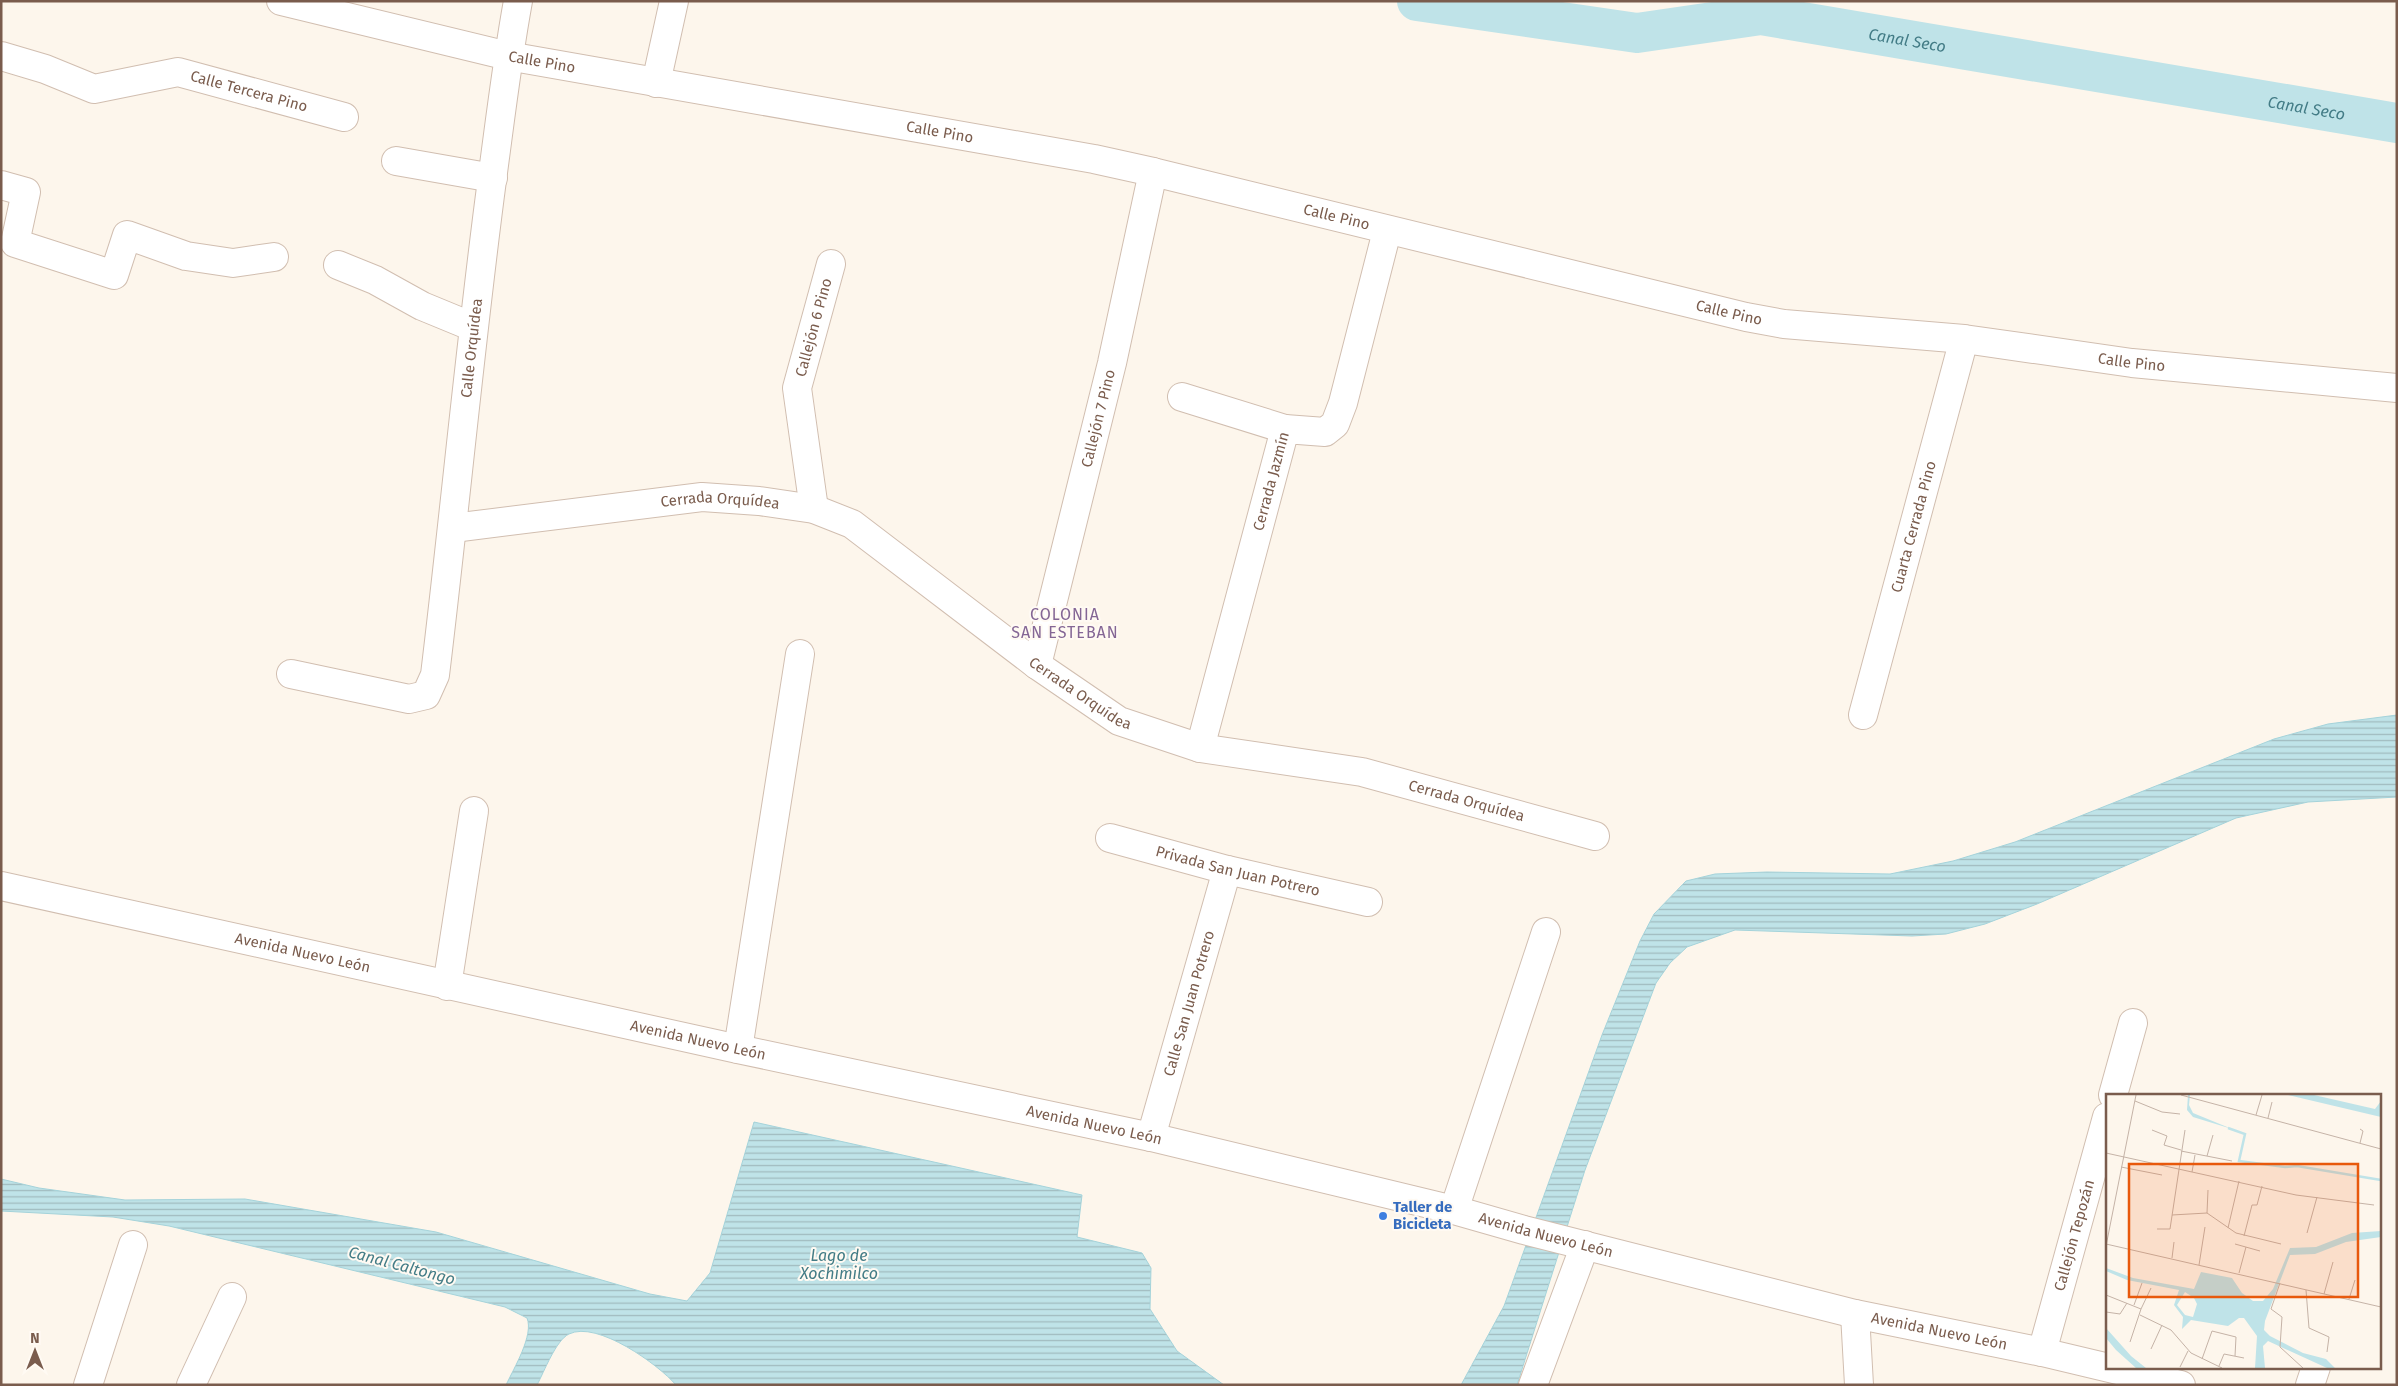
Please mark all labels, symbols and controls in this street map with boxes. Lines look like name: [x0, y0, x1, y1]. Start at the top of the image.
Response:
water label: Canal Seco: [1867, 24, 1947, 56]
street label: Calle Pino: [507, 47, 577, 77]
street label: Calle Tercera Pino: [188, 67, 310, 116]
water label: Canal Seco: [2266, 92, 2347, 124]
street label: Calle Pino: [905, 117, 975, 147]
street label: Calle Pino: [1302, 200, 1372, 234]
street label: Callejón 6 Pino: [792, 276, 836, 379]
street label: Calle Pino: [1694, 296, 1764, 329]
street label: Calle Orquídea: [457, 297, 486, 399]
street label: Calle Pino: [2097, 349, 2166, 375]
street label: Callejón 7 Pino: [1077, 368, 1119, 469]
street label: Cerrada Jazmín: [1249, 430, 1293, 533]
street label: Cuarta Cerrada Pino: [1887, 459, 1940, 594]
street label: Cerrada Orquídea: [660, 488, 781, 513]
district label: COLONIA SAN ESTEBAN: [1011, 605, 1119, 642]
street label: Cerrada Orquídea: [1025, 653, 1134, 733]
street label: Cerrada Orquídea: [1407, 776, 1527, 825]
street label: Privada San Juan Potrero: [1154, 842, 1322, 900]
street label: Calle San Juan Potrero: [1160, 928, 1218, 1078]
street label: Avenida Nuevo León: [233, 929, 372, 976]
street label: Avenida Nuevo León: [629, 1016, 768, 1064]
inset map: [2106, 1094, 2380, 1368]
street label: Avenida Nuevo León: [1025, 1102, 1164, 1148]
street label: Callejón Tepozán: [2050, 1178, 2098, 1293]
place label: Taller de Bicicleta: [1393, 1198, 1452, 1233]
street label: Avenida Nuevo León: [1477, 1209, 1615, 1261]
marker: Taller de Bicicleta: [1377, 1210, 1389, 1222]
water label: Canal Caltongo: [347, 1242, 457, 1289]
water label: Lago de Xochimilco: [799, 1246, 878, 1283]
street label: Avenida Nuevo León: [1870, 1309, 2009, 1354]
north arrow: [10, 1326, 60, 1376]
text: N: [30, 1330, 40, 1347]

